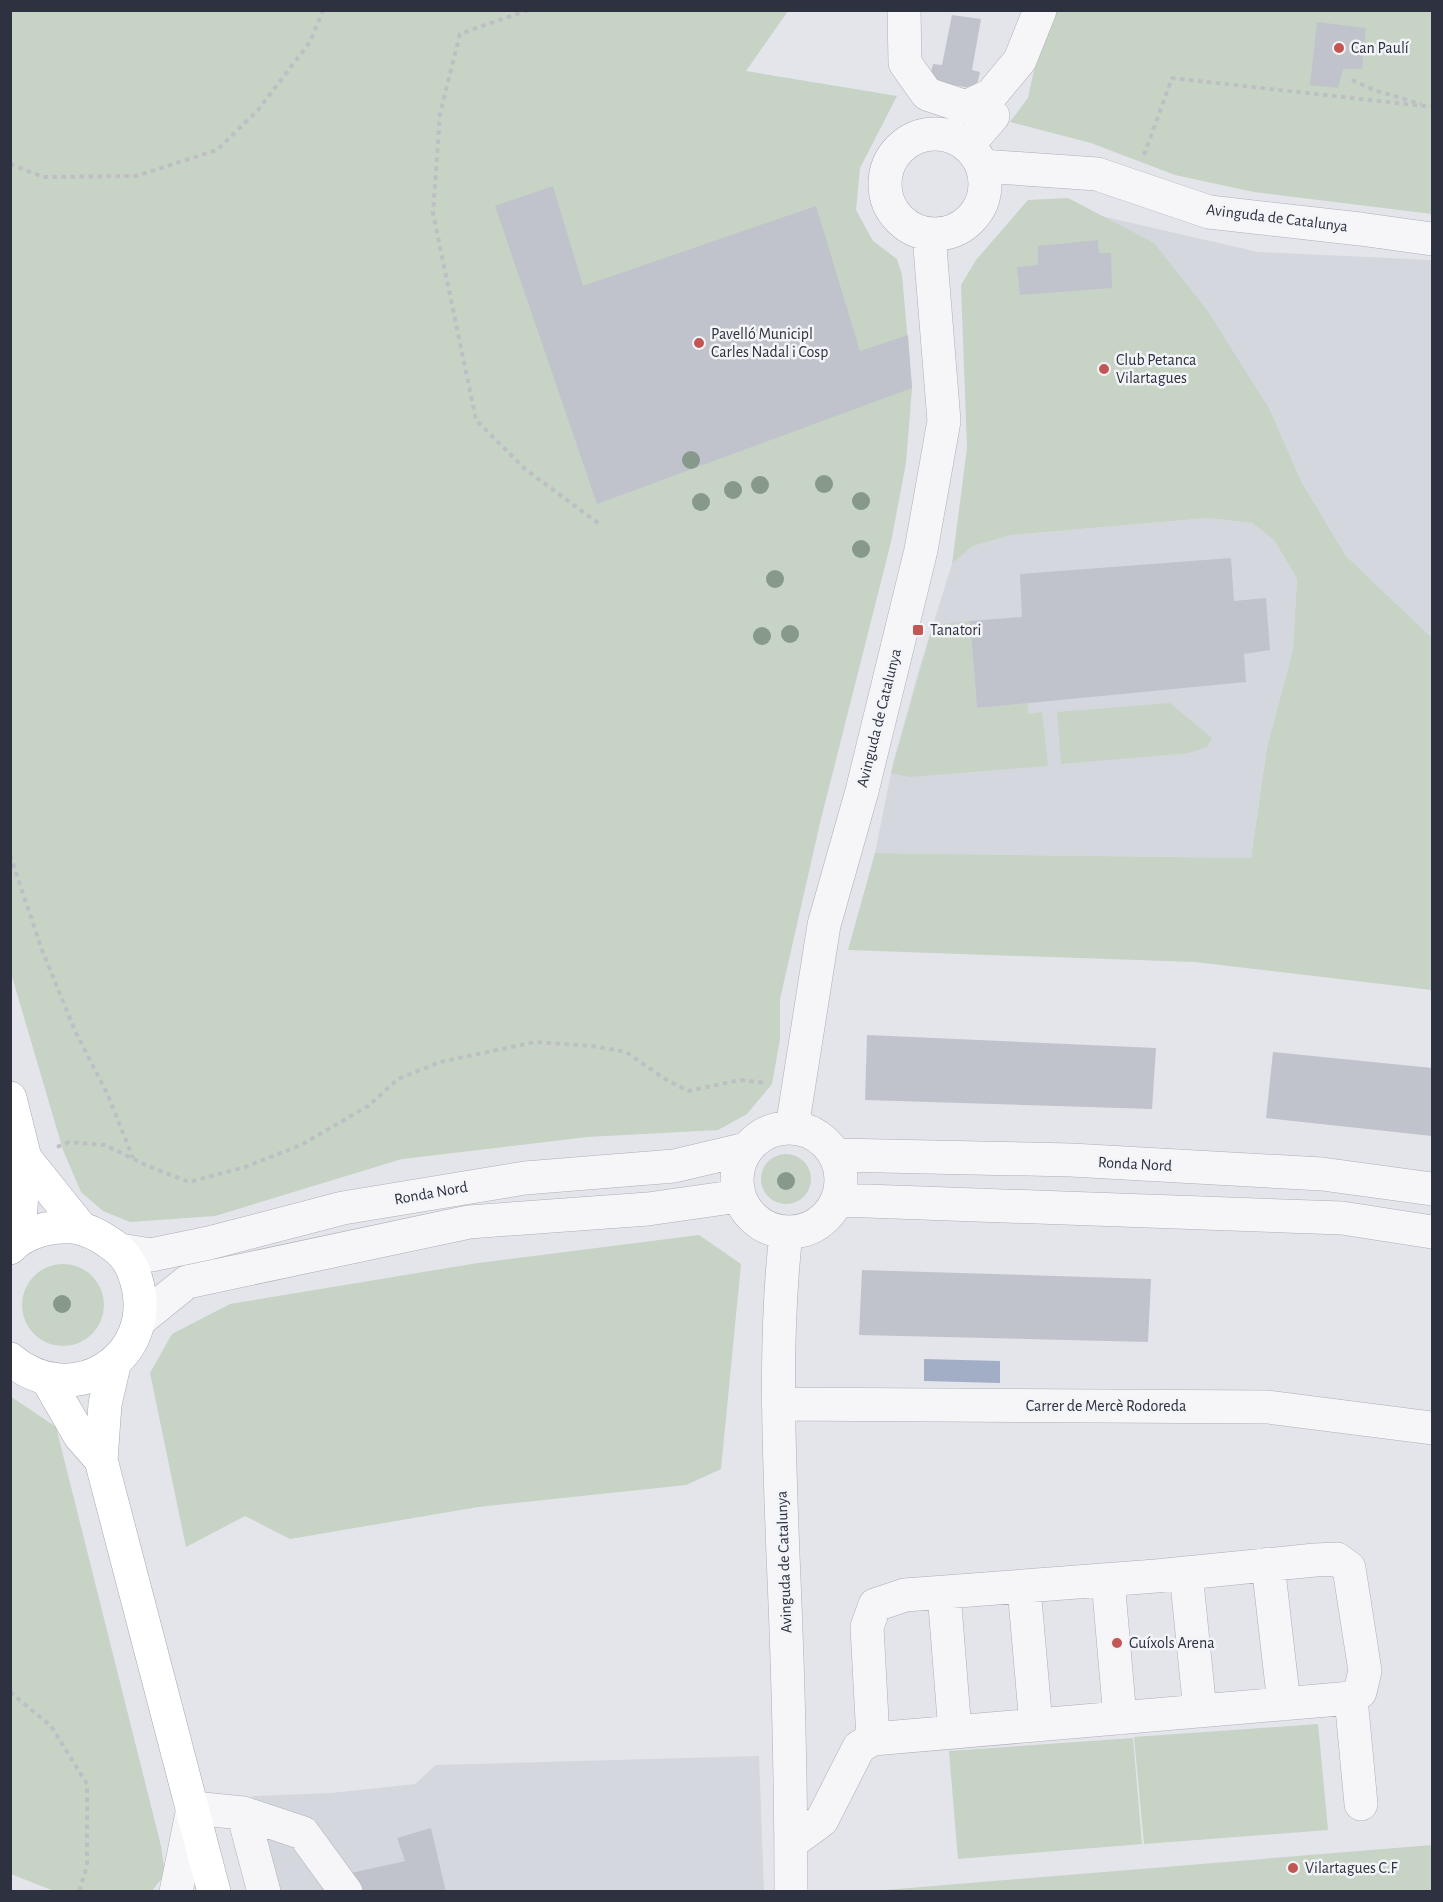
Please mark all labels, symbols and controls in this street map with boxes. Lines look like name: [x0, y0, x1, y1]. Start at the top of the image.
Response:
place label: Can Paulí: [1351, 40, 1409, 56]
marker: Can Paulí: [1332, 41, 1346, 55]
street label: Avinguda de Catalunya: [1205, 201, 1349, 236]
place label: Pavelló Municipl Carles Nadal i Cosp: [711, 326, 828, 360]
marker: Pavelló Municipl Carles Nadal i Cosp: [692, 336, 706, 350]
place label: Club Petanca Vilartagues: [1116, 352, 1196, 386]
marker: Club Petanca Vilartagues: [1097, 362, 1111, 376]
place label: Tanatori: [930, 622, 981, 638]
marker: Tanatori: [911, 623, 925, 637]
street label: Avinguda de Catalunya: [854, 647, 905, 789]
street label: Ronda Nord: [1097, 1154, 1173, 1174]
street label: Ronda Nord: [393, 1179, 469, 1207]
street label: Carrer de Mercè Rodoreda: [1026, 1398, 1186, 1414]
street label: Avinguda de Catalunya: [774, 1490, 795, 1633]
place label: Guíxols Arena: [1129, 1635, 1215, 1651]
marker: Guíxols Arena: [1110, 1636, 1124, 1650]
place label: Vilartagues C.F: [1305, 1860, 1399, 1876]
marker: Vilartagues C.F: [1286, 1861, 1300, 1875]

